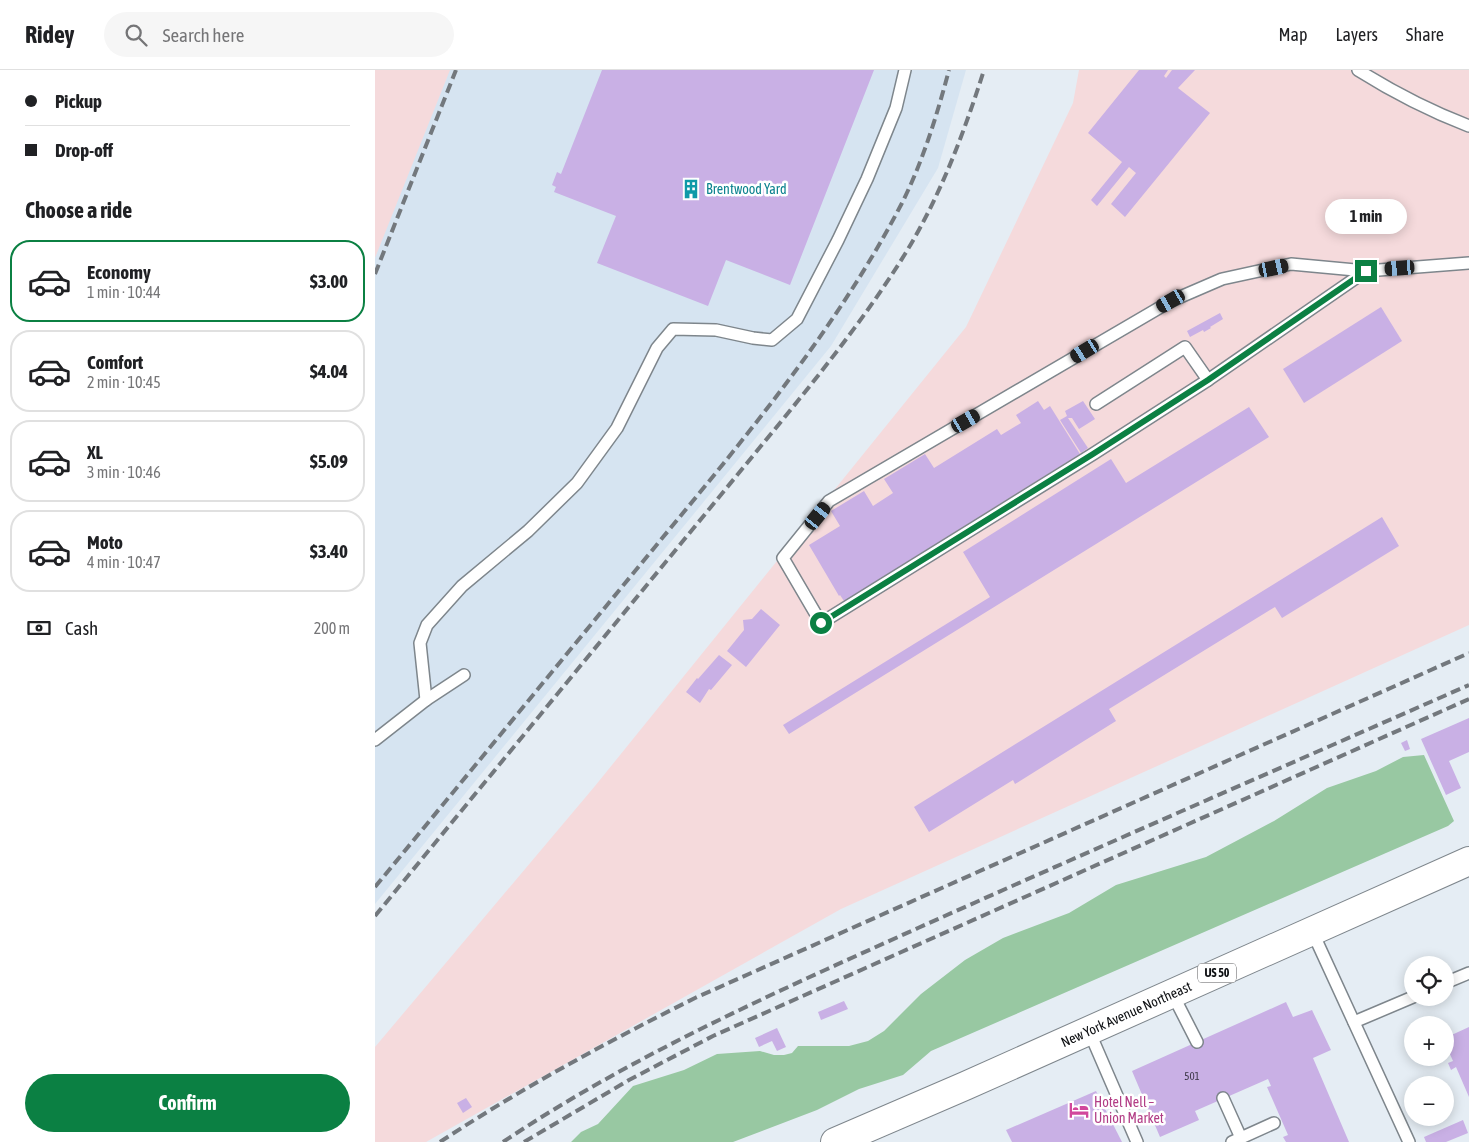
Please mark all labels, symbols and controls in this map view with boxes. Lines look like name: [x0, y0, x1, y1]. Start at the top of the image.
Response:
search box: [104, 12, 454, 57]
text: Ridey: [25, 21, 74, 48]
icon: search: [122, 21, 150, 49]
text: Search here: [162, 24, 244, 46]
text: Map: [1278, 24, 1307, 45]
text: Layers: [1335, 24, 1378, 45]
text: Share: [1406, 24, 1444, 45]
text: Pickup: [55, 90, 102, 112]
text: Drop-off: [55, 139, 113, 161]
building icon: Brentwood Yard: [680, 178, 702, 200]
place label: Brentwood Yard: [706, 181, 787, 197]
text: Choose a ride: [25, 197, 132, 223]
callout: 1 min: [1325, 198, 1407, 234]
text: 1 min: [1350, 207, 1382, 225]
car: [1257, 258, 1290, 278]
icon: car: [27, 259, 72, 304]
car: [1384, 259, 1415, 277]
route end: [1355, 260, 1377, 282]
text: Economy: [87, 261, 151, 283]
text: $3.00: [310, 270, 348, 292]
text: 1 min · 10:44: [87, 283, 161, 301]
car: [1154, 287, 1187, 315]
car: [1068, 337, 1101, 365]
icon: car: [27, 349, 72, 394]
text: Comfort: [87, 351, 143, 373]
text: $4.04: [310, 360, 348, 382]
text: 2 min · 10:45: [87, 373, 161, 391]
car: [949, 407, 982, 435]
icon: car: [27, 439, 72, 484]
text: XL: [87, 441, 103, 463]
text: $5.09: [310, 450, 348, 472]
text: 3 min · 10:46: [87, 463, 161, 481]
car: [802, 500, 833, 532]
icon: car: [27, 529, 72, 574]
text: Moto: [87, 531, 123, 553]
text: $3.40: [310, 540, 348, 562]
text: 4 min · 10:47: [87, 553, 161, 571]
route start: [810, 612, 832, 634]
icon: cash: [25, 614, 53, 642]
text: Cash: [65, 617, 98, 639]
text: 200 m: [314, 619, 350, 637]
map controls: [1404, 956, 1454, 1126]
button: locate: [1404, 956, 1454, 1006]
road number: US 50: [1198, 964, 1236, 982]
street label: New York Avenue Northeast: [1058, 978, 1194, 1050]
button: +: [1404, 1016, 1454, 1066]
house number: 501: [1184, 1070, 1200, 1082]
button: Confirm: [25, 1074, 350, 1132]
button: −: [1404, 1076, 1454, 1126]
place label: Hotel Nell – Union Market: [1094, 1094, 1164, 1126]
hotel icon: Hotel Nell – Union Market: [1068, 1099, 1090, 1121]

